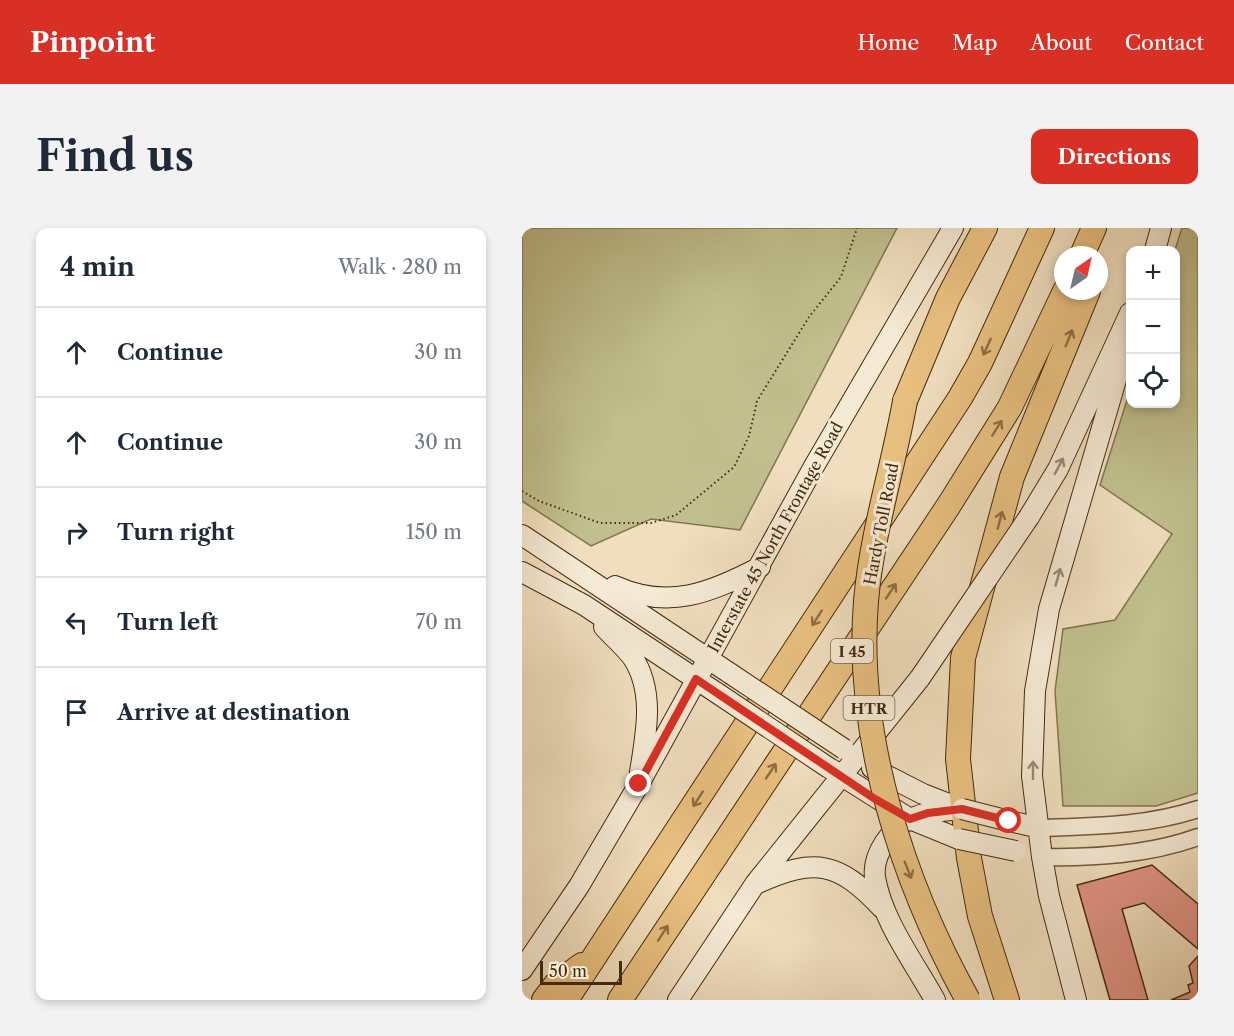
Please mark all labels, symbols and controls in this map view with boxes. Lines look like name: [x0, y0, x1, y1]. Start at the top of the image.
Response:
text: Pinpoint: [30, 25, 155, 59]
text: Home: [858, 30, 919, 55]
text: Map: [952, 30, 997, 55]
text: About: [1030, 30, 1092, 55]
text: Contact: [1125, 30, 1204, 55]
button: Directions: [1031, 129, 1198, 184]
text: Find us: [36, 130, 194, 182]
north arrow: [1054, 246, 1108, 300]
map controls: [1126, 246, 1180, 408]
button: +: [1126, 246, 1180, 300]
text: 4 min: [60, 251, 135, 283]
text: Walk · 280 m: [338, 255, 462, 279]
button: −: [1126, 300, 1180, 354]
one-way arrow: [1064, 330, 1075, 348]
icon: ahead: [60, 336, 93, 369]
one-way arrow: [981, 337, 993, 355]
text: Continue: [117, 339, 223, 366]
text: 30 m: [414, 340, 462, 364]
button: locate: [1126, 354, 1180, 408]
street label: Interstate 45 North Frontage Road: [703, 418, 847, 656]
one-way arrow: [992, 420, 1004, 437]
icon: ahead: [60, 426, 93, 459]
text: Continue: [117, 429, 223, 456]
text: 30 m: [414, 430, 462, 454]
one-way arrow: [1054, 458, 1065, 476]
street label: Hardy Toll Road: [859, 461, 903, 587]
one-way arrow: [995, 511, 1007, 530]
icon: right: [60, 516, 93, 549]
text: Turn right: [117, 519, 235, 546]
text: 150 m: [406, 520, 462, 544]
one-way arrow: [1053, 568, 1064, 587]
one-way arrow: [885, 584, 897, 600]
icon: left: [60, 606, 93, 639]
text: Turn left: [117, 609, 218, 636]
one-way arrow: [810, 609, 822, 626]
text: 70 m: [416, 610, 462, 634]
road number: I 45: [831, 639, 873, 663]
icon: arrive: [60, 696, 93, 729]
road number: HTR: [844, 696, 894, 720]
text: Arrive at destination: [117, 699, 350, 726]
one-way arrow: [1027, 760, 1039, 780]
one-way arrow: [765, 763, 777, 780]
route end: [625, 770, 651, 796]
one-way arrow: [692, 790, 704, 807]
route start: [995, 807, 1021, 833]
one-way arrow: [903, 861, 914, 879]
one-way arrow: [657, 925, 670, 942]
scale bar: [540, 958, 622, 986]
text: 50 m: [549, 961, 587, 981]

